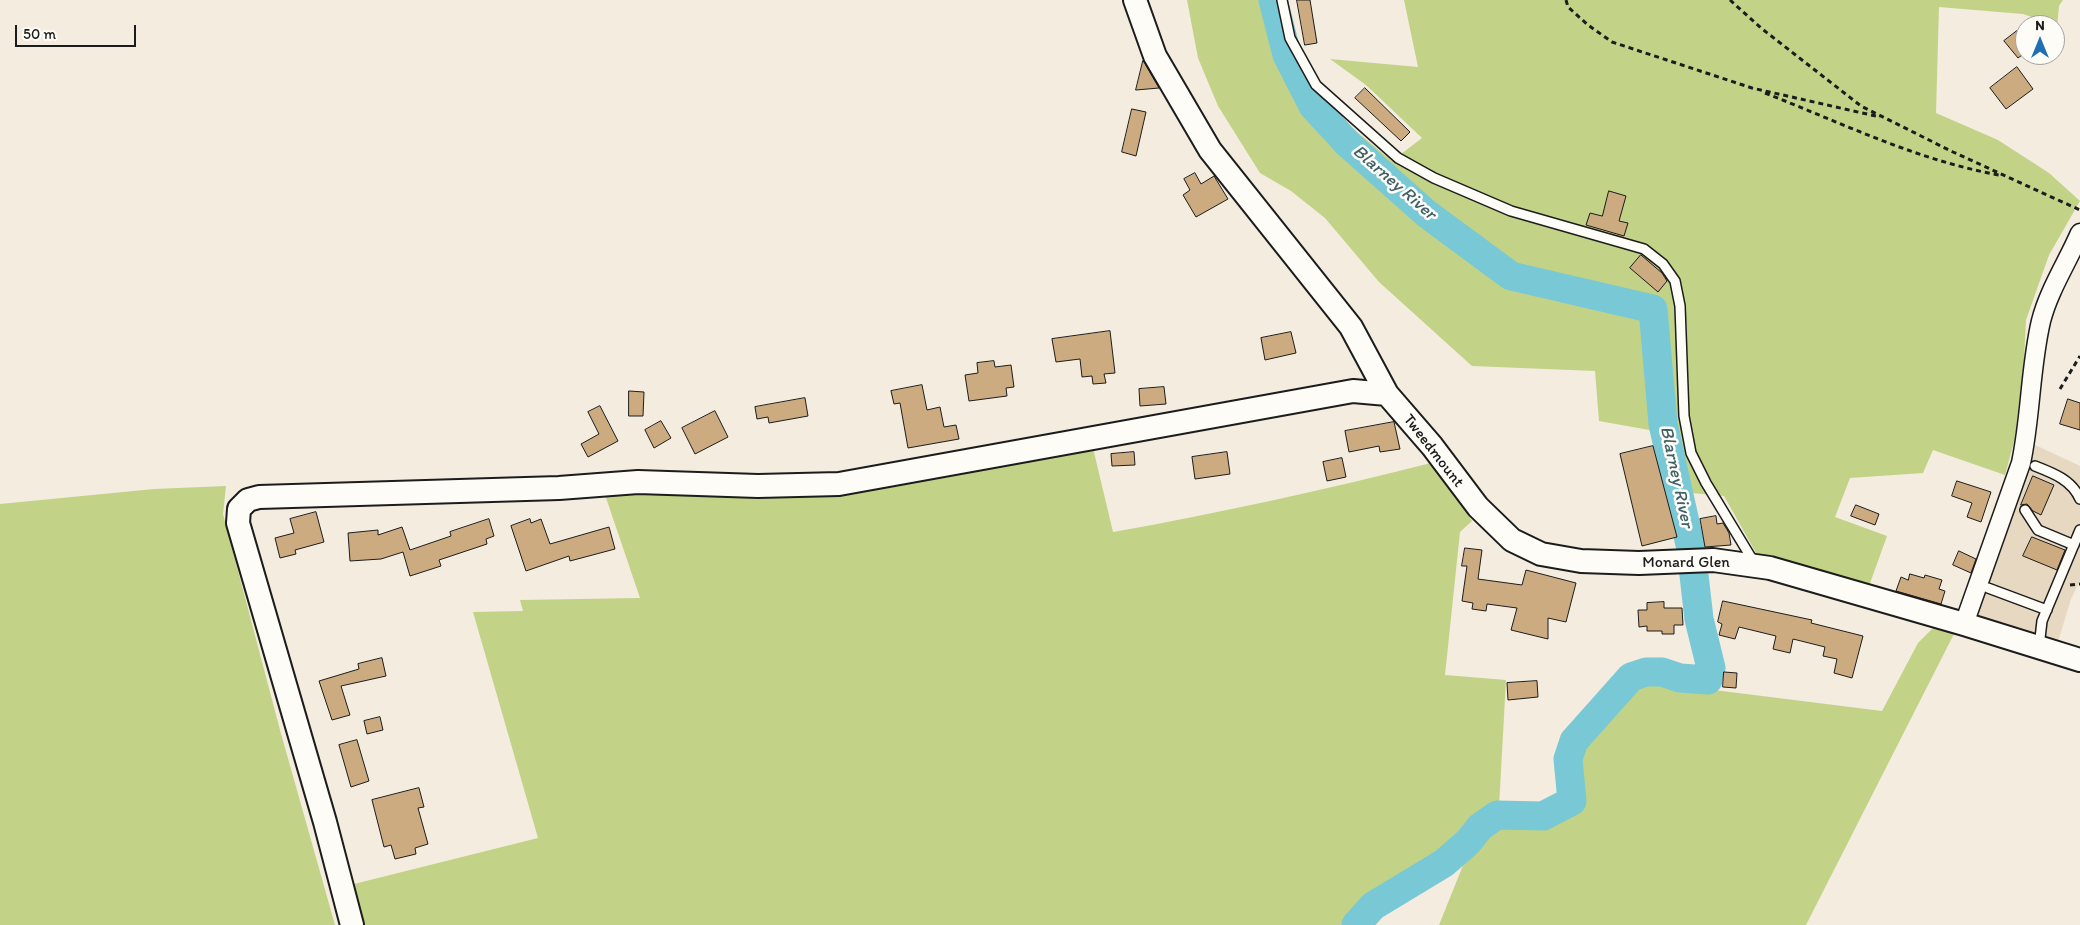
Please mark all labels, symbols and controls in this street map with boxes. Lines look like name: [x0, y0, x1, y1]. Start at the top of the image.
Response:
scale bar: [18, 15, 139, 47]
north arrow: [2015, 15, 2065, 65]
text: N: [2035, 17, 2045, 34]
text: 50 m: [23, 25, 56, 43]
water label: Blarney River: [1348, 141, 1440, 225]
street label: Tweedmount: [1398, 411, 1468, 491]
water label: Blarney River: [1655, 424, 1697, 530]
street label: Monard Glen: [1642, 553, 1730, 573]

